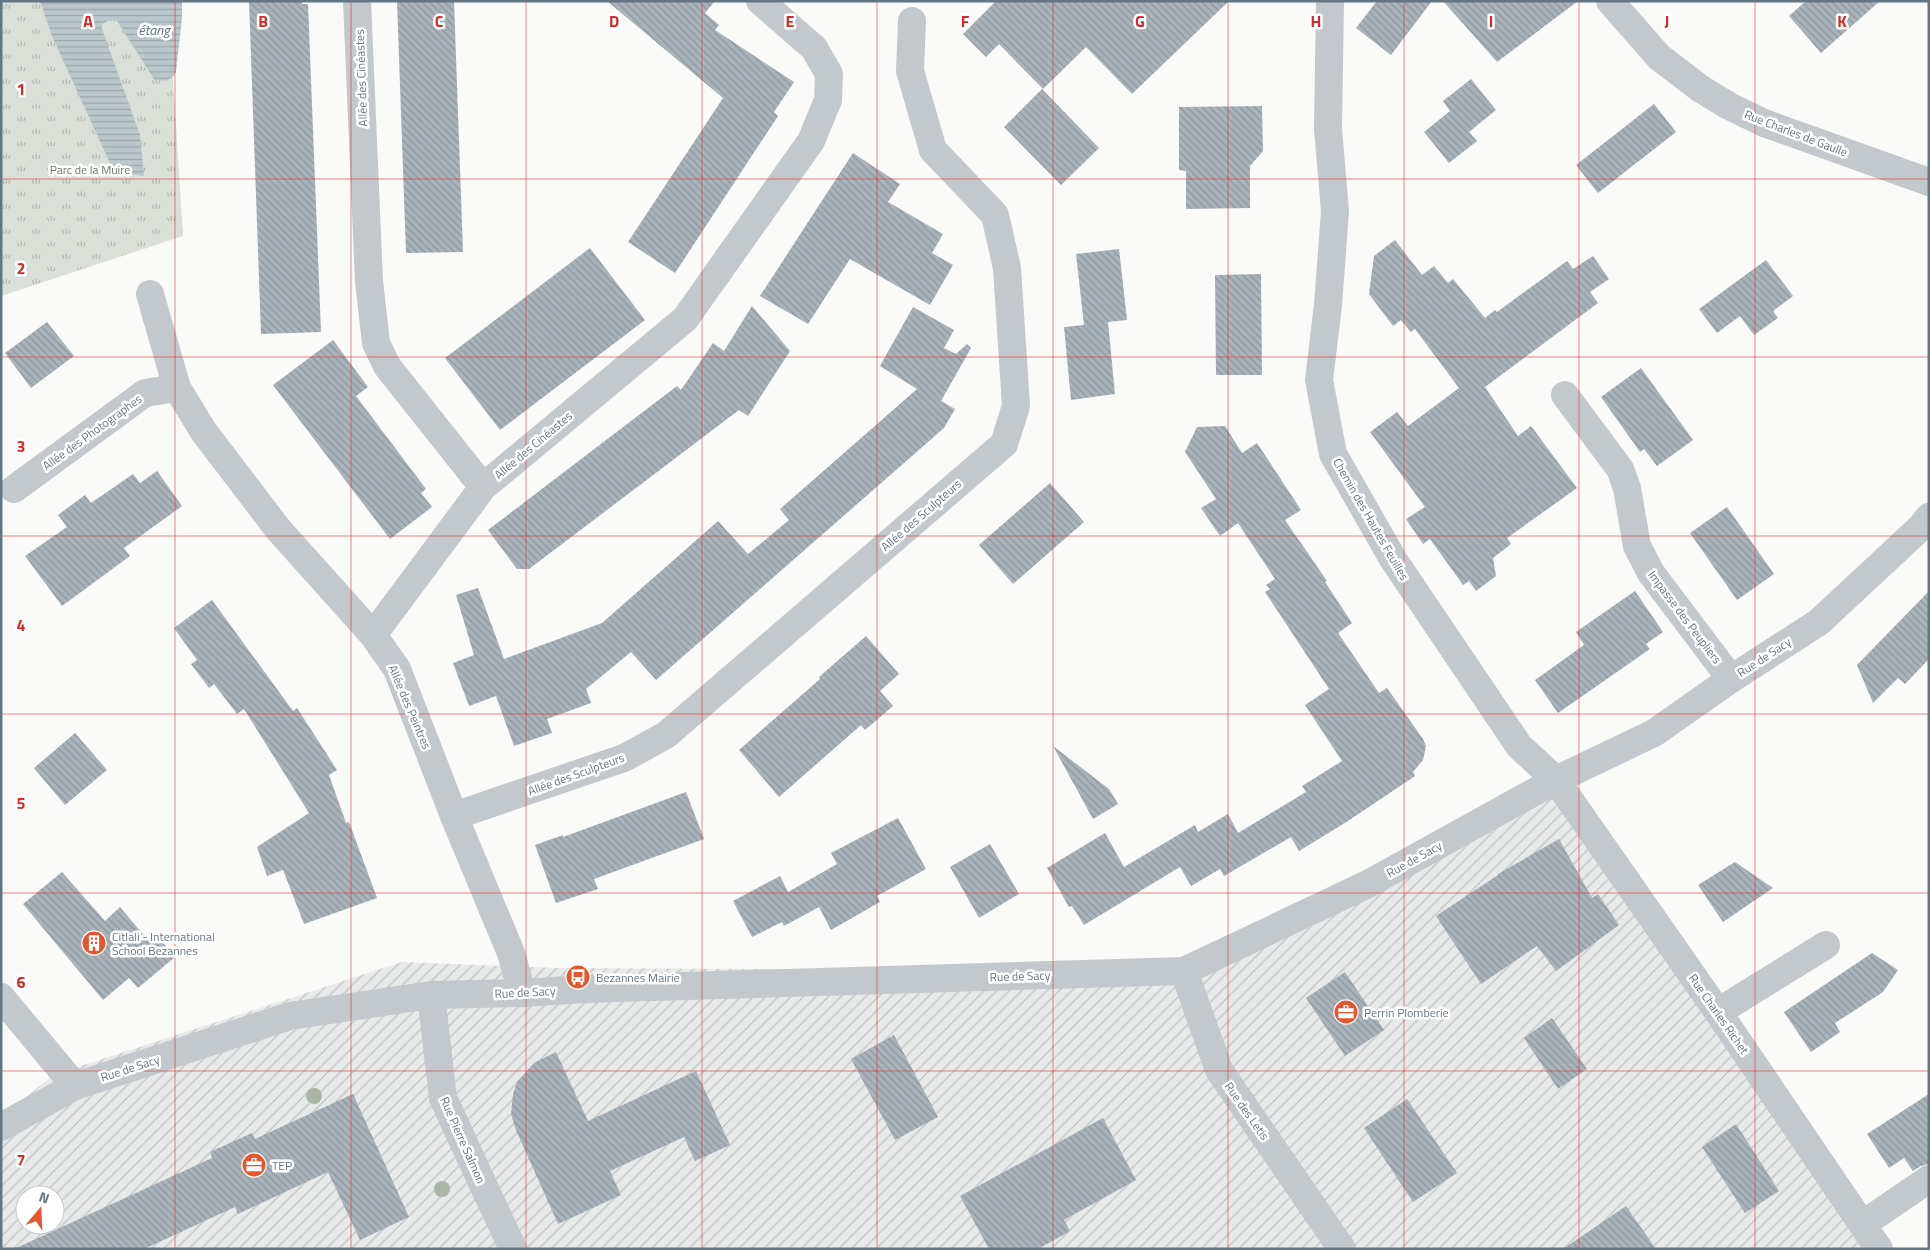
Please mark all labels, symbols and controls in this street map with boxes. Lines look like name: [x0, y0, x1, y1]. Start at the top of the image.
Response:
text: A: [83, 9, 93, 33]
text: B: [258, 9, 268, 33]
text: C: [435, 9, 444, 33]
text: D: [609, 9, 619, 33]
text: E: [786, 9, 795, 33]
text: F: [961, 9, 970, 33]
text: G: [1135, 9, 1145, 33]
text: H: [1311, 9, 1321, 33]
text: I: [1489, 9, 1493, 33]
text: J: [1665, 9, 1669, 33]
text: K: [1837, 9, 1847, 33]
water label: étang: [138, 19, 171, 40]
street label: Allée des Cinéastes: [350, 29, 372, 127]
text: 1: [17, 77, 25, 101]
street label: Rue Charles de Gaulle: [1742, 105, 1850, 161]
park label: Parc de la Muire: [50, 160, 130, 179]
text: 2: [17, 256, 25, 280]
street label: Allée des Photographes: [38, 389, 146, 475]
street label: Allée des Cinéastes: [490, 406, 577, 484]
text: 3: [17, 434, 25, 458]
street label: Chemin des Hautes Feuilles: [1328, 454, 1414, 584]
street label: Allée des Sculpteurs: [876, 474, 966, 556]
street label: Impasse des Peupliers: [1643, 566, 1727, 668]
text: 4: [17, 613, 26, 637]
street label: Rue de Sacy: [1733, 632, 1795, 682]
street label: Allée des Peintres: [384, 662, 437, 753]
street label: Allée des Sculpteurs: [525, 748, 627, 800]
text: 5: [17, 791, 26, 815]
street label: Rue de Sacy: [1383, 836, 1445, 882]
place label: Citlali - International School Bezannes: [112, 927, 215, 960]
building icon: Citlali - International School Bezannes: [81, 930, 107, 956]
bus stop icon: Bezannes Mairie: [565, 964, 591, 990]
street label: Rue de Sacy: [989, 965, 1051, 987]
place label: Bezannes Mairie: [596, 968, 680, 987]
text: 6: [17, 970, 26, 994]
street label: Rue Charles Richet: [1684, 970, 1754, 1059]
street label: Rue de Sacy: [494, 981, 556, 1003]
office icon: Perrin Plomberie: [1333, 999, 1359, 1025]
place label: Perrin Plomberie: [1364, 1003, 1449, 1022]
street label: Rue de Sacy: [98, 1049, 162, 1086]
street label: Rue des Letis: [1220, 1078, 1274, 1144]
street label: Rue Pierre Salmon: [435, 1094, 491, 1186]
text: 7: [17, 1148, 25, 1172]
office icon: TEP: [241, 1152, 267, 1178]
place label: TEP: [272, 1156, 292, 1175]
north arrow: [15, 1185, 65, 1235]
text: N: [36, 1186, 52, 1209]

